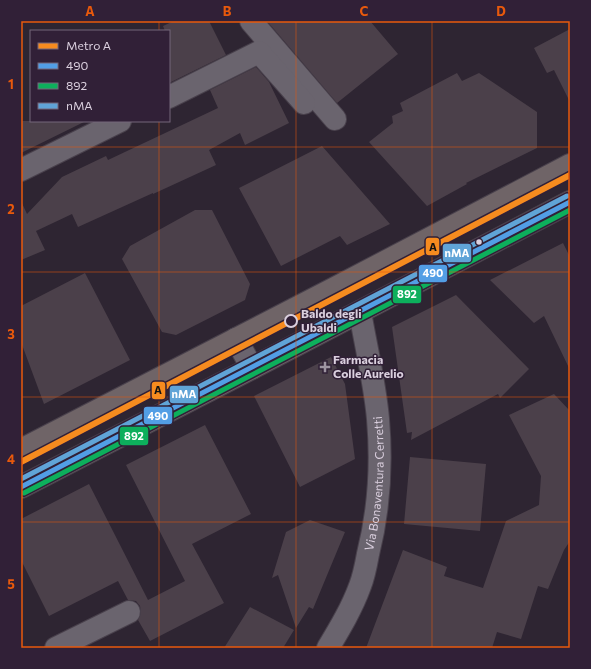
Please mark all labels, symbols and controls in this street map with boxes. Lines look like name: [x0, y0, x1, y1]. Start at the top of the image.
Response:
text: A: [85, 3, 95, 19]
text: B: [223, 3, 232, 19]
text: C: [360, 3, 369, 19]
text: D: [496, 3, 506, 19]
legend: [30, 30, 170, 122]
text: Metro A: [66, 38, 111, 52]
text: 490: [66, 58, 88, 72]
text: 1: [8, 76, 14, 92]
text: 892: [66, 78, 88, 92]
text: nMA: [66, 98, 93, 112]
text: 2: [7, 201, 15, 217]
line badge: A: [425, 237, 440, 256]
unlabelled marker: [474, 237, 484, 247]
text: A: [429, 240, 437, 253]
line badge: nMA: [442, 243, 472, 263]
text: nMA: [445, 246, 470, 259]
line badge: 490: [418, 264, 448, 283]
text: 490: [423, 266, 443, 279]
line badge: 892: [392, 285, 422, 304]
text: 892: [397, 287, 417, 300]
place label: Baldo degli Ubaldi: [301, 306, 362, 334]
marker: Baldo degli Ubaldi: [284, 314, 298, 328]
text: 3: [7, 326, 15, 342]
place label: Farmacia Colle Aurelio: [333, 352, 404, 380]
marker: Farmacia Colle Aurelio: [320, 362, 330, 372]
line badge: A: [151, 381, 166, 400]
text: A: [154, 383, 162, 396]
line badge: nMA: [169, 385, 199, 404]
text: nMA: [172, 387, 197, 400]
line badge: 490: [143, 406, 173, 425]
text: 490: [148, 409, 168, 422]
street label: Via Bonaventura Cerretti: [361, 416, 386, 552]
line badge: 892: [119, 426, 149, 446]
text: 892: [124, 429, 144, 442]
text: 4: [7, 451, 15, 467]
text: 5: [7, 576, 15, 592]

